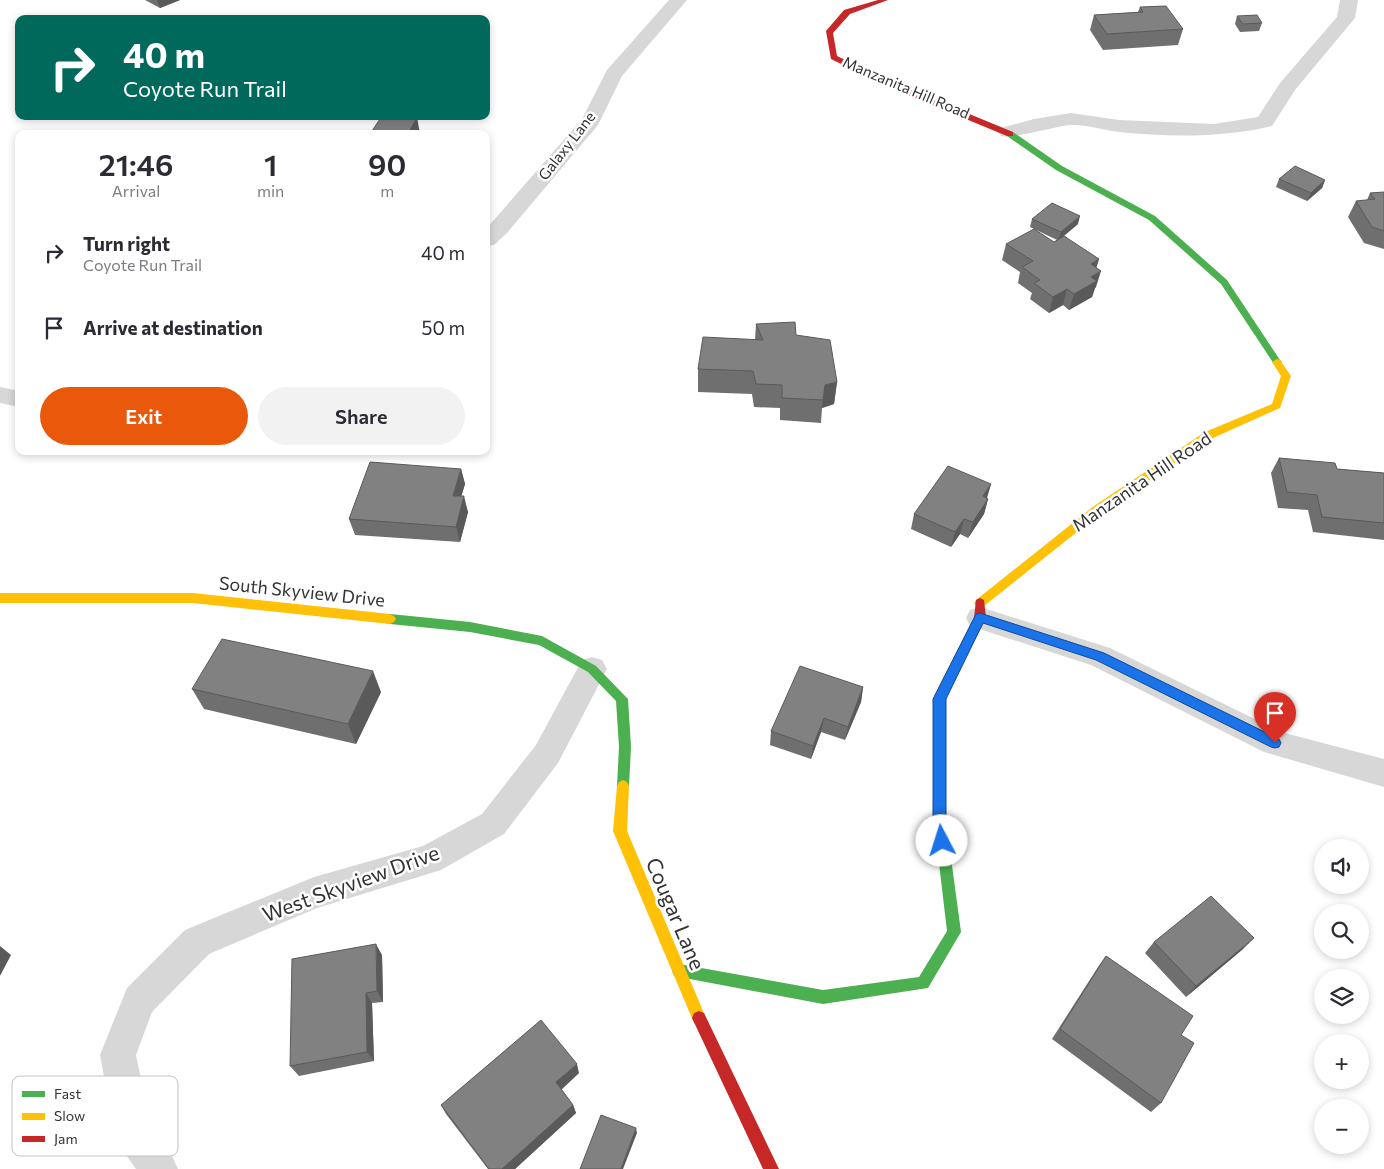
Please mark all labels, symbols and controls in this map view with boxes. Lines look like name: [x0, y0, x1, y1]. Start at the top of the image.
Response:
text: 40 m: [123, 32, 205, 75]
icon: right: [40, 35, 105, 100]
street label: Manzanita Hill Road: [840, 52, 972, 122]
text: Coyote Run Trail: [123, 75, 287, 102]
street label: Galaxy Lane: [534, 107, 599, 183]
text: 21:46: [99, 145, 173, 182]
text: 1: [264, 145, 277, 182]
text: 90: [368, 145, 406, 182]
text: Arrival: [112, 181, 160, 200]
text: min: [257, 181, 284, 200]
text: m: [380, 181, 394, 200]
text: Turn right: [83, 232, 170, 255]
icon: right: [40, 239, 68, 267]
text: 40 m: [421, 241, 465, 264]
text: Coyote Run Trail: [83, 255, 202, 274]
icon: arrive: [40, 314, 68, 342]
text: Arrive at destination: [83, 316, 263, 339]
text: 50 m: [421, 316, 465, 339]
button: Exit: [40, 387, 248, 445]
button: Share: [258, 387, 465, 445]
street label: Manzanita Hill Road: [1068, 426, 1215, 536]
street label: South Skyview Drive: [218, 571, 386, 611]
pin: [1254, 692, 1296, 743]
icon: arrive: [1261, 699, 1289, 727]
position arrow: [915, 814, 967, 866]
street label: West Skyview Drive: [259, 839, 442, 926]
map controls: [1314, 839, 1369, 1154]
button: sound: [1314, 839, 1369, 894]
street label: Cougar Lane: [642, 854, 711, 973]
button: search: [1314, 904, 1369, 959]
button: layers: [1314, 969, 1369, 1024]
button: +: [1314, 1034, 1369, 1089]
legend: [12, 1076, 178, 1156]
text: Fast: [54, 1085, 81, 1102]
button: −: [1314, 1099, 1369, 1154]
text: Slow: [54, 1107, 85, 1124]
text: Jam: [54, 1130, 78, 1147]

